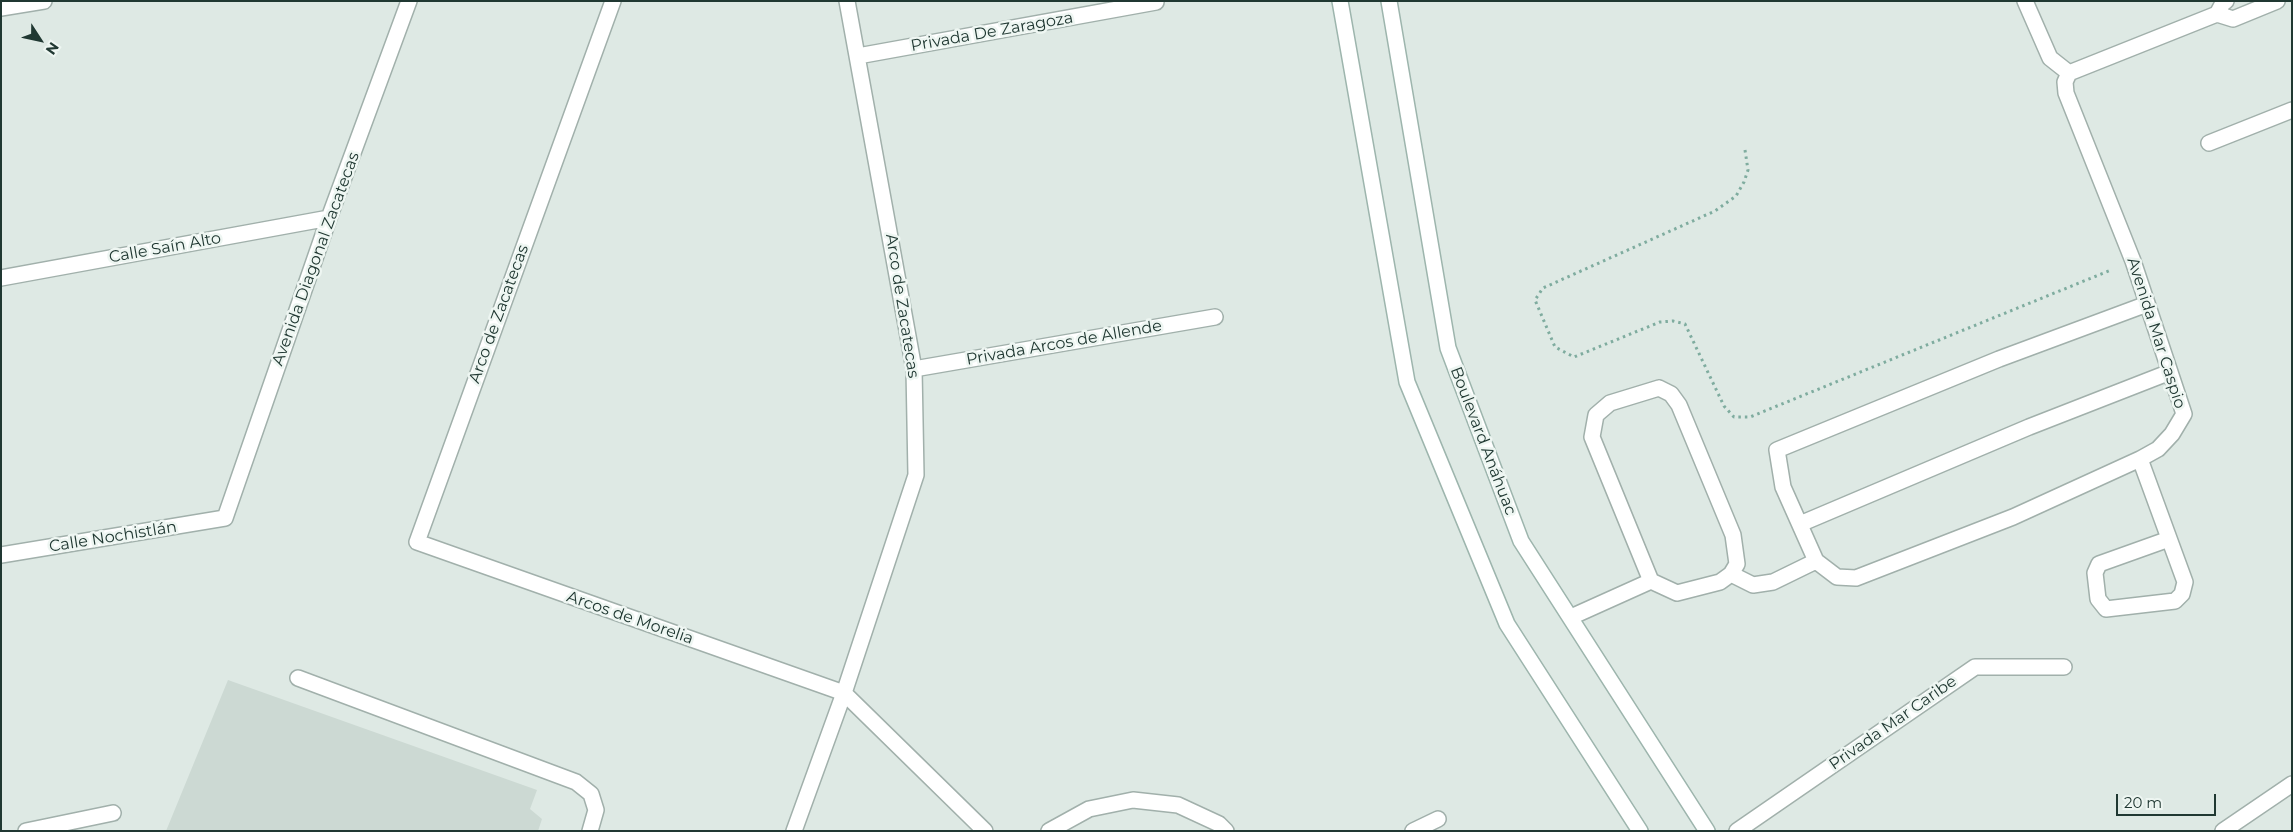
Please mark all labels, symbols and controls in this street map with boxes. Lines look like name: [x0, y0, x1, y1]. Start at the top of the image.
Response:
street label: Privada De Zaragoza: [909, 8, 1075, 56]
north arrow: [15, 15, 65, 65]
text: N: [42, 39, 63, 58]
street label: Avenida Diagonal Zacatecas: [268, 150, 364, 368]
street label: Calle Saín Alto: [107, 229, 223, 267]
street label: Arco de Zacatecas: [881, 232, 923, 380]
street label: Arco de Zacatecas: [465, 242, 533, 386]
street label: Avenida Mar Caspio: [2122, 255, 2190, 411]
street label: Privada Arcos de Allende: [965, 316, 1163, 370]
street label: Boulevard Anáhuac: [1446, 364, 1520, 518]
street label: Calle Nochistlán: [48, 517, 178, 557]
street label: Arcos de Morelia: [564, 587, 696, 649]
street label: Privada Mar Caribe: [1826, 672, 1960, 774]
scale bar: [2118, 784, 2218, 816]
text: 20 m: [2124, 793, 2162, 812]

